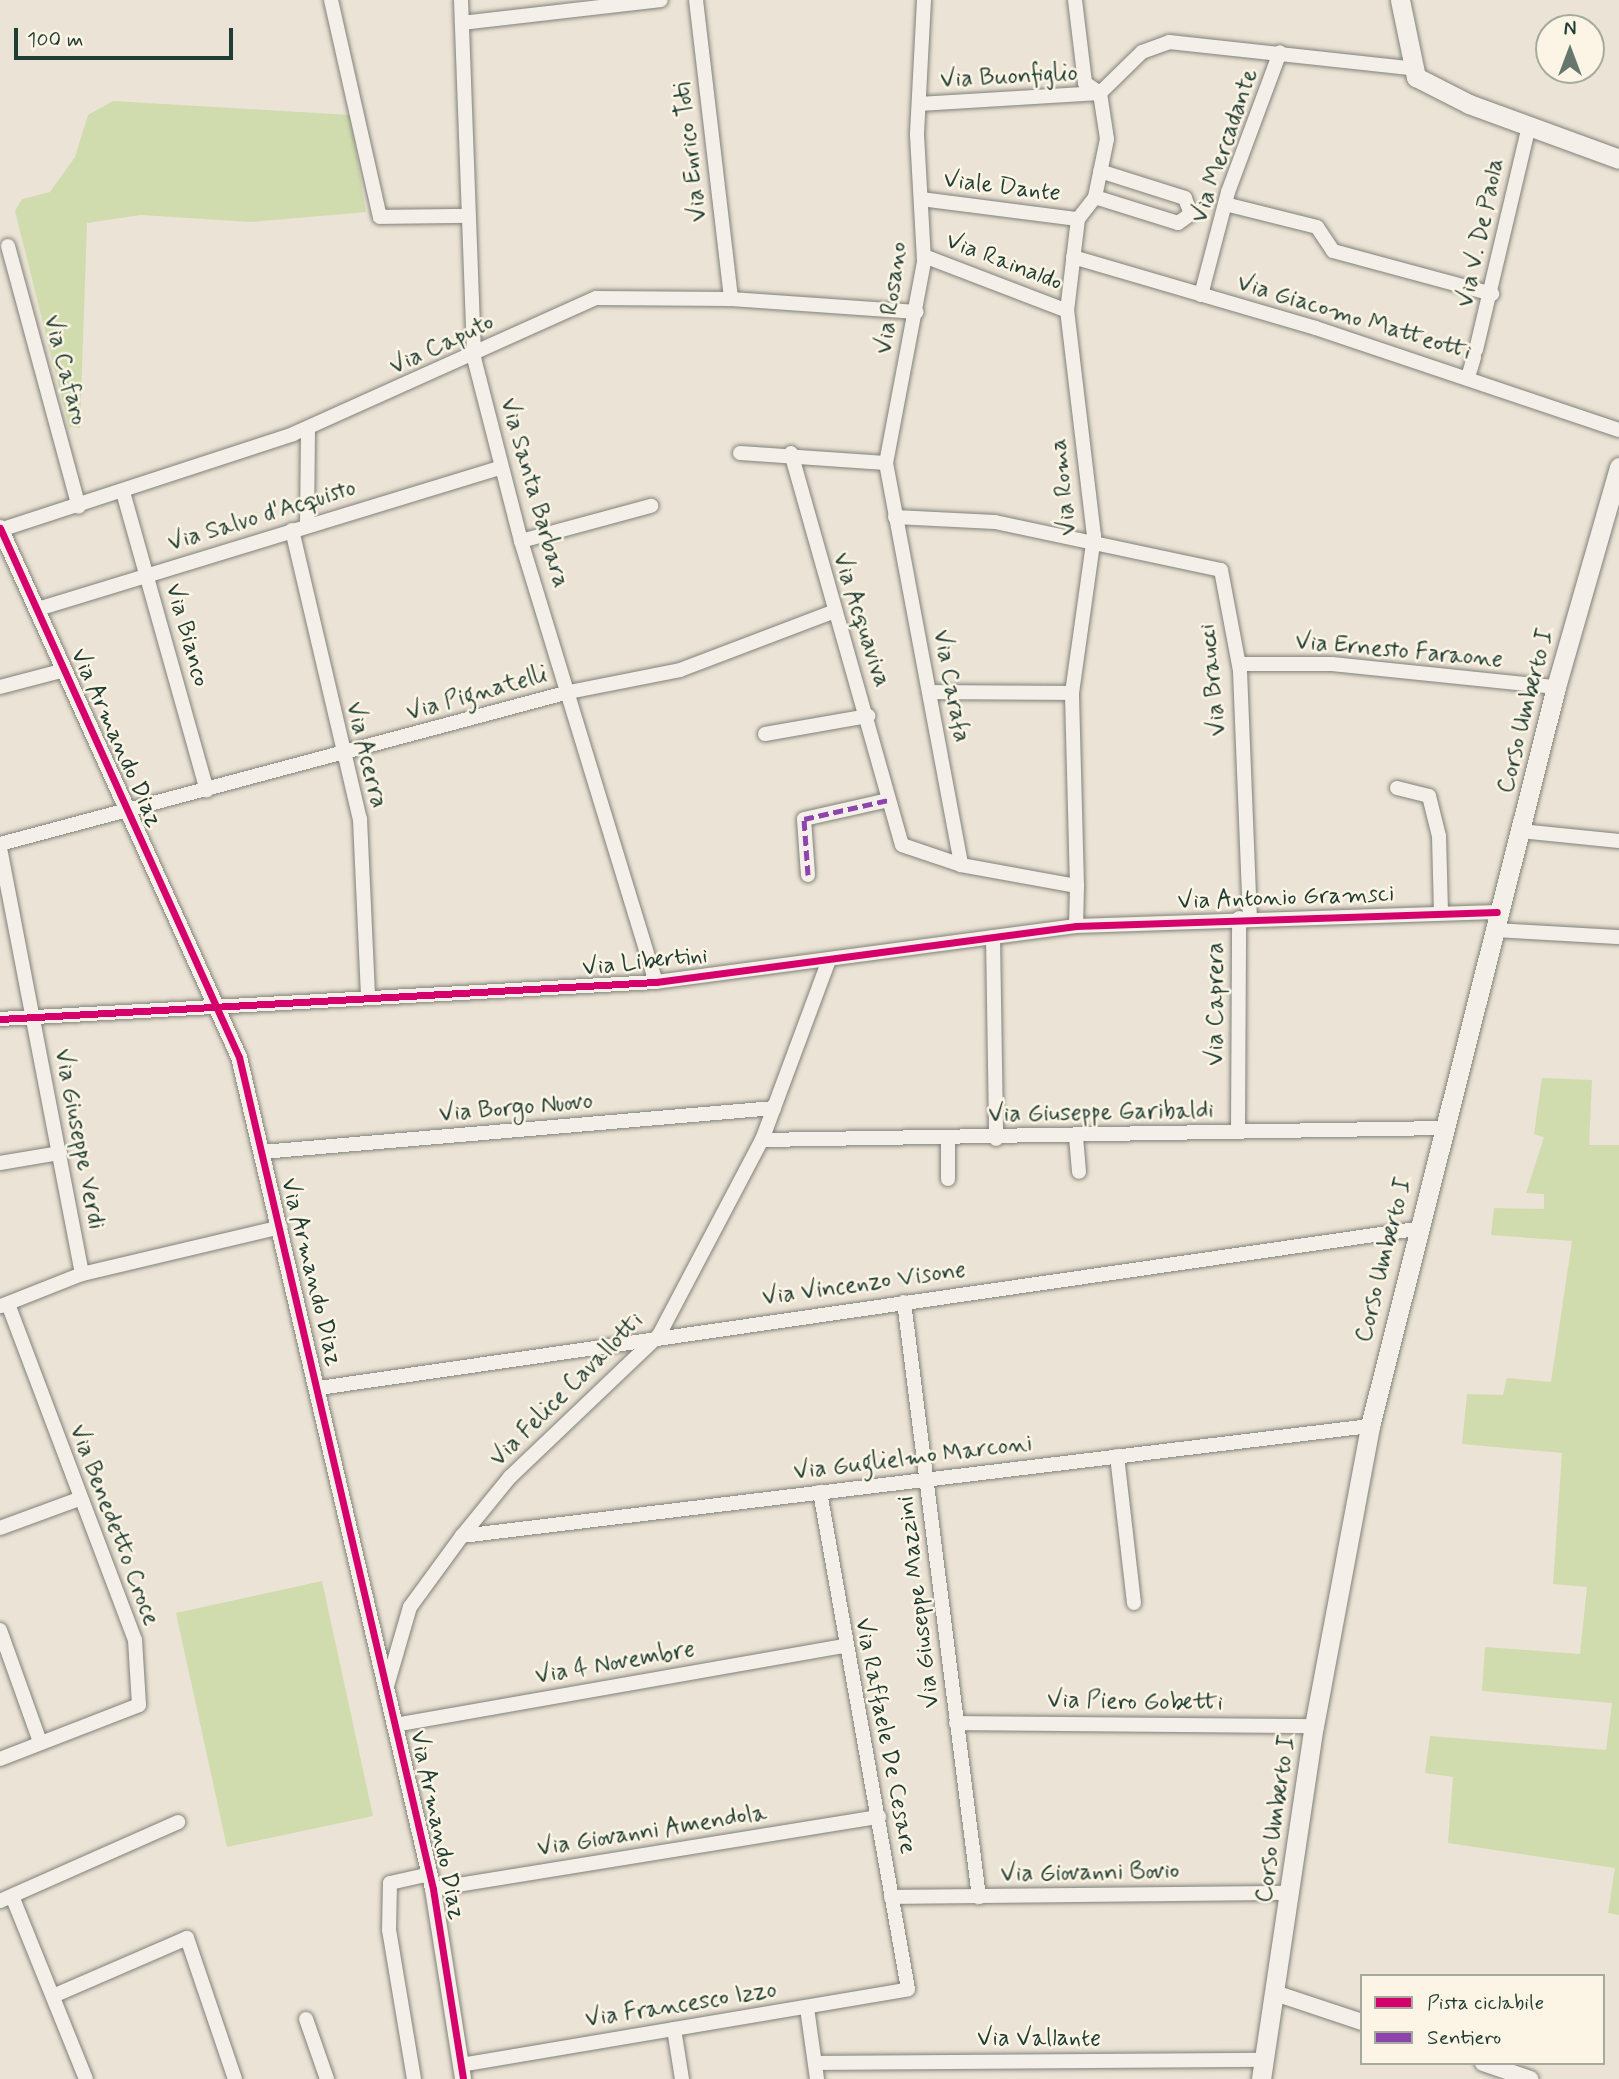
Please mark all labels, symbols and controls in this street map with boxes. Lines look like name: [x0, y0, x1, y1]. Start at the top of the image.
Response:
scale bar: [18, 14, 236, 58]
north arrow: [1535, 14, 1605, 84]
text: N: [1564, 17, 1576, 42]
text: 100 m: [27, 26, 83, 54]
street label: Via Buonfiglio: [941, 59, 1077, 95]
street label: Via Mercadante: [1185, 63, 1265, 229]
street label: Via Enrico Toti: [668, 80, 714, 224]
street label: Via V. De Paola: [1451, 154, 1511, 312]
street label: Viale Dante: [940, 165, 1064, 209]
street label: Via Rainaldo: [941, 226, 1067, 298]
street label: Via Rosano: [870, 240, 914, 356]
street label: Via Giacomo Matteotti: [1234, 269, 1474, 367]
street label: Via Caputo: [388, 309, 496, 381]
street label: Via Cafaro: [37, 313, 93, 427]
street label: Via Santa Barbara: [494, 396, 574, 590]
street label: Via Roma: [1045, 437, 1083, 537]
street label: Via Salvo d'Acquisto: [166, 474, 358, 558]
street label: Via Acquaviva: [826, 550, 896, 690]
street label: Via Bianco: [159, 581, 215, 689]
street label: Via Braucci: [1193, 624, 1233, 736]
street label: Corso Umberto I: [1492, 626, 1560, 796]
street label: Via Carafa: [926, 628, 976, 744]
street label: Via Ernesto Faraone: [1296, 628, 1502, 674]
street label: Via Armando Diaz: [64, 645, 168, 831]
street label: Via Pignatelli: [404, 660, 550, 728]
street label: Via Acerra: [339, 698, 393, 812]
street label: Via Antonio Gramsci: [1177, 880, 1395, 916]
street label: Via Libertini: [581, 941, 709, 983]
street label: Via Caprera: [1202, 942, 1230, 1066]
street label: Via Giuseppe Verdi: [47, 1047, 111, 1231]
street label: Via Borgo Nuovo: [436, 1087, 596, 1129]
street label: Via Giuseppe Garibaldi: [990, 1097, 1212, 1129]
street label: Corso Umberto I: [1350, 1175, 1418, 1345]
street label: Via Armando Diaz: [274, 1176, 348, 1368]
street label: Via Vincenzo Visone: [760, 1255, 968, 1313]
street label: Via Felice Cavallotti: [484, 1307, 650, 1473]
street label: Via Benedetto Croce: [63, 1421, 165, 1629]
street label: Via Guglielmo Marconi: [798, 1430, 1028, 1486]
street label: Via Giuseppe Mazzini: [892, 1496, 946, 1708]
street label: Via Raffaele De Cesare: [848, 1616, 922, 1856]
street label: Via 4 Novembre: [533, 1635, 697, 1691]
street label: Via Piero Gobetti: [1048, 1686, 1222, 1718]
street label: Via Armando Diaz: [403, 1728, 471, 1922]
street label: Corso Umberto I: [1250, 1734, 1302, 1904]
street label: Via Giovanni Amendola: [537, 1799, 767, 1863]
street label: Via Giovanni Bovio: [1001, 1857, 1179, 1889]
legend: [1360, 1974, 1605, 2065]
street label: Via Francesco Izzo: [582, 1975, 780, 2035]
text: Pista ciclabile: [1427, 1989, 1544, 2017]
text: Sentiero: [1427, 2024, 1501, 2052]
street label: Via Vallante: [979, 2025, 1099, 2053]

